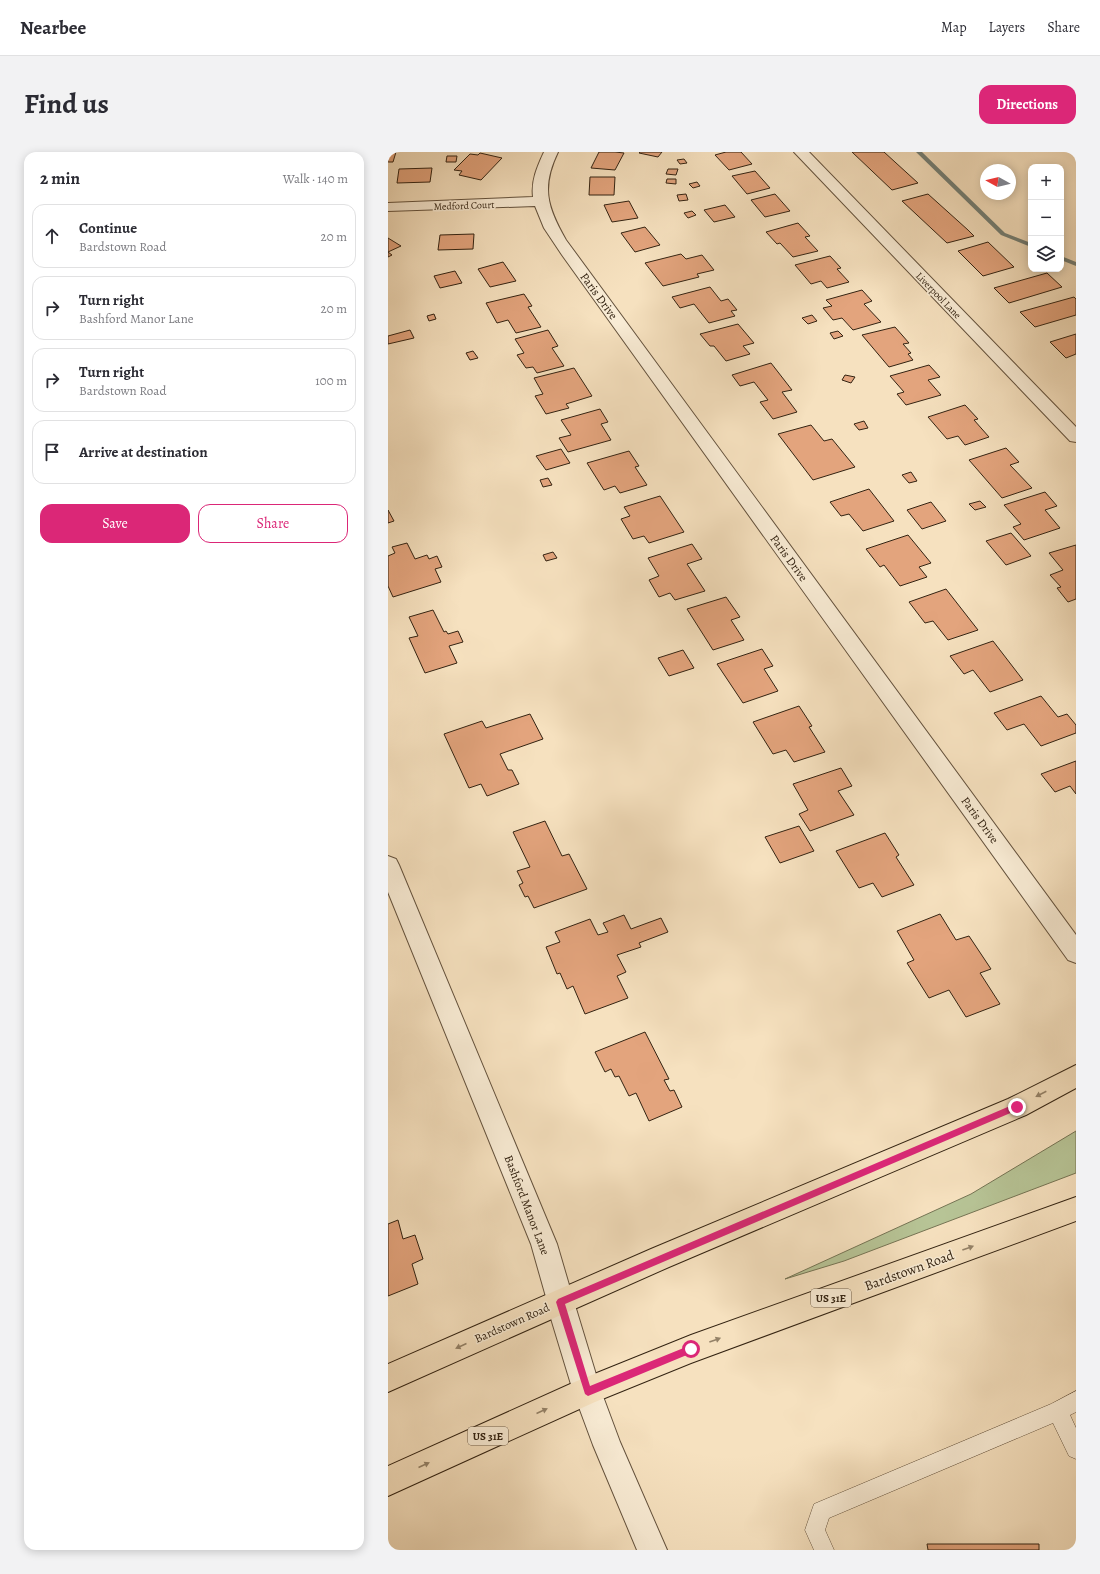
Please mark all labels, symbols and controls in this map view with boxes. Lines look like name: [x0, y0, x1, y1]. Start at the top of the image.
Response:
text: Nearbee: [20, 15, 86, 41]
text: Map: [941, 18, 967, 37]
text: Layers: [989, 18, 1025, 37]
text: Share: [1047, 18, 1080, 37]
text: Find us: [24, 85, 109, 123]
button: Directions: [979, 85, 1076, 124]
north arrow: [980, 164, 1016, 200]
map controls: [1028, 164, 1064, 272]
button: +: [1028, 164, 1064, 200]
text: 2 min: [40, 167, 80, 190]
text: Walk · 140 m: [283, 170, 348, 187]
street label: Medford Court: [433, 198, 495, 213]
button: −: [1028, 200, 1064, 236]
text: Continue: [79, 218, 137, 238]
icon: ahead: [41, 225, 63, 247]
text: 20 m: [321, 228, 347, 245]
button: layers: [1028, 236, 1064, 272]
text: Bardstown Road: [79, 238, 166, 255]
street label: Paris Drive: [577, 269, 621, 323]
street label: Liverpool Lane: [912, 269, 964, 322]
text: Turn right: [79, 290, 144, 310]
icon: right: [41, 297, 63, 319]
text: 20 m: [321, 300, 347, 317]
text: Bashford Manor Lane: [79, 310, 194, 327]
text: Turn right: [79, 362, 144, 382]
icon: right: [41, 369, 63, 391]
text: 100 m: [315, 372, 347, 389]
text: Bardstown Road: [79, 382, 166, 399]
icon: arrive: [41, 441, 63, 463]
text: Arrive at destination: [79, 442, 208, 462]
button: Save: [40, 504, 190, 543]
button: Share: [198, 504, 348, 543]
street label: Paris Drive: [767, 531, 811, 585]
street label: Paris Drive: [958, 793, 1002, 847]
one-way arrow: [1036, 1091, 1047, 1097]
route end: [1008, 1098, 1026, 1116]
street label: Bashford Manor Lane: [501, 1153, 553, 1257]
street label: Bardstown Road: [862, 1245, 957, 1295]
one-way arrow: [963, 1245, 975, 1251]
road number: US 31E: [811, 1289, 851, 1307]
street label: Bardstown Road: [472, 1299, 553, 1347]
one-way arrow: [709, 1337, 721, 1343]
route start: [682, 1340, 700, 1358]
one-way arrow: [455, 1343, 466, 1349]
one-way arrow: [536, 1408, 548, 1414]
road number: US 31E: [468, 1427, 508, 1445]
one-way arrow: [418, 1462, 429, 1468]

